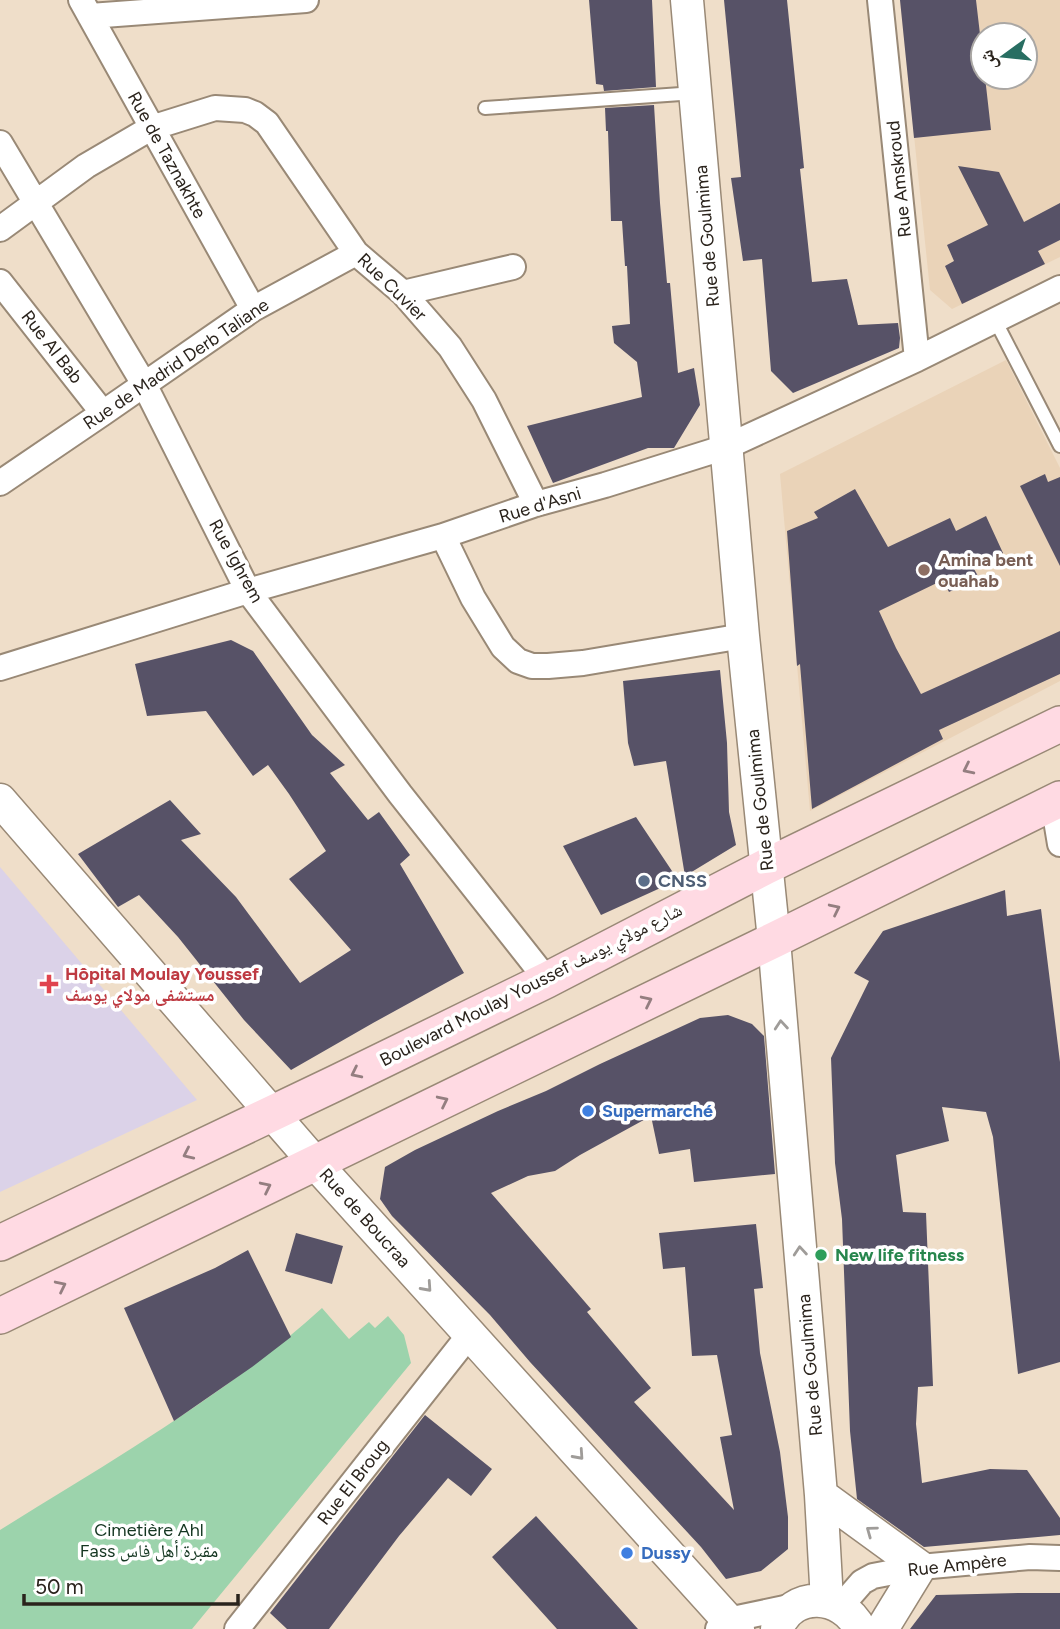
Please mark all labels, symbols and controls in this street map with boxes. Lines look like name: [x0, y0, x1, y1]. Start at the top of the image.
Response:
north arrow: [969, 21, 1039, 91]
text: ش: [974, 48, 1002, 73]
street label: Rue de Taznakhte: [123, 88, 211, 223]
street label: Rue Amskroud: [882, 120, 916, 238]
street label: Rue de Goulmima: [690, 164, 724, 308]
street label: Rue Cuvier: [353, 249, 431, 325]
street label: Rue de Madrid Derb Taliane: [79, 294, 273, 434]
street label: Rue Al Bab: [17, 306, 87, 388]
street label: Rue d'Asni: [496, 482, 584, 528]
street label: Rue Ighrem: [204, 515, 268, 607]
place label: Amina bent ouahab: [938, 549, 1034, 592]
marker: Amina bent ouahab: [916, 562, 932, 578]
street label: Rue de Goulmima: [742, 728, 778, 872]
one-way arrow: [963, 761, 975, 775]
place label: CNSS: [658, 870, 707, 892]
marker: CNSS: [636, 873, 652, 889]
street label: Boulevard Moulay Youssef شارع مولاي يوسف: [376, 899, 687, 1074]
one-way arrow: [828, 904, 840, 918]
place label: Hôpital Moulay Youssef مستشفى مولاي يوسف: [65, 963, 260, 1009]
marker: Hôpital Moulay Youssef مستشفى مولاي يوسف: [39, 974, 59, 994]
one-way arrow: [640, 996, 652, 1010]
one-way arrow: [774, 1019, 789, 1030]
one-way arrow: [351, 1064, 363, 1078]
one-way arrow: [436, 1095, 448, 1109]
place label: Supermarché: [602, 1100, 713, 1122]
marker: Supermarché: [580, 1103, 596, 1119]
one-way arrow: [183, 1145, 195, 1159]
street label: Rue de Boucraa: [315, 1164, 415, 1272]
one-way arrow: [259, 1181, 271, 1195]
place label: New life fitness: [835, 1244, 965, 1266]
one-way arrow: [793, 1245, 808, 1256]
marker: New life fitness: [813, 1247, 829, 1263]
one-way arrow: [418, 1279, 431, 1292]
one-way arrow: [54, 1280, 66, 1294]
street label: Rue de Goulmima: [793, 1293, 827, 1437]
street label: Rue El Broug: [313, 1435, 393, 1529]
one-way arrow: [571, 1447, 583, 1460]
park label: Cimetière Ahl Fass مقبرة أهل فاس: [80, 1519, 218, 1562]
one-way arrow: [866, 1527, 879, 1539]
place label: Dussy: [641, 1542, 692, 1564]
marker: Dussy: [619, 1545, 635, 1561]
street label: Rue Ampère: [906, 1549, 1008, 1581]
scale bar: [24, 1562, 238, 1606]
text: 50 m: [35, 1574, 84, 1599]

